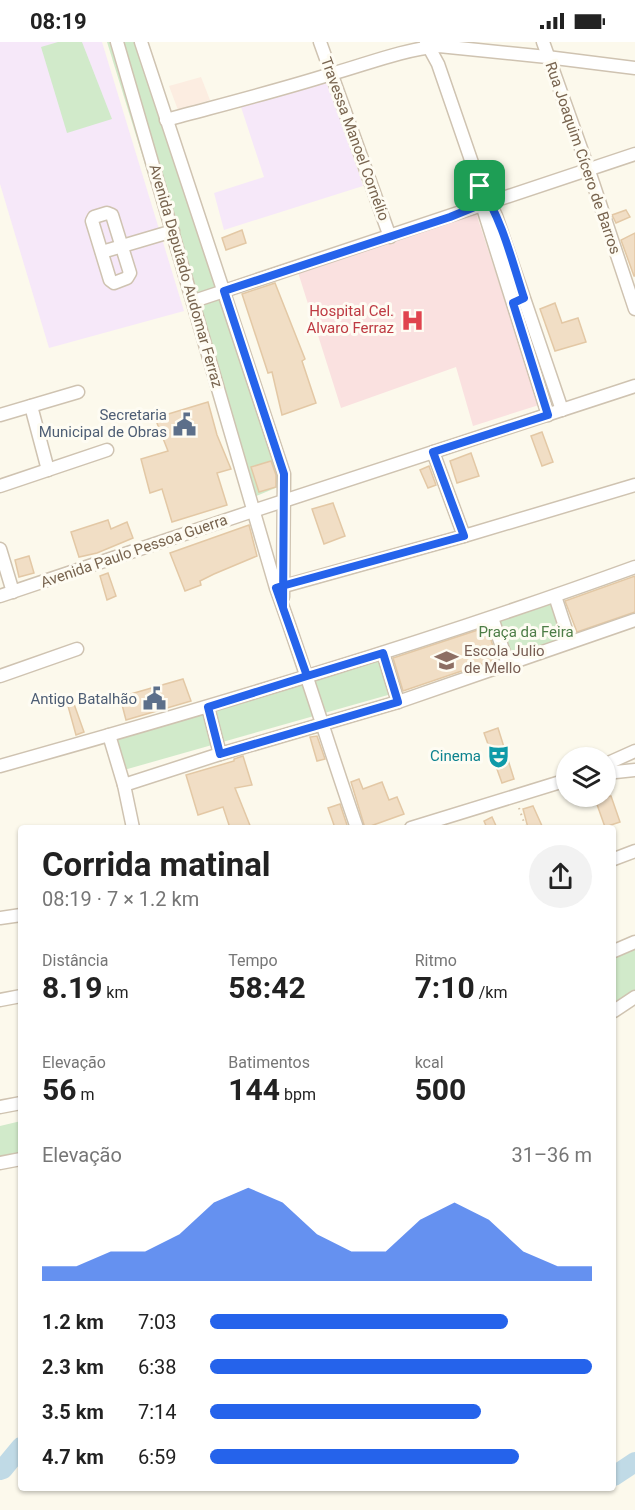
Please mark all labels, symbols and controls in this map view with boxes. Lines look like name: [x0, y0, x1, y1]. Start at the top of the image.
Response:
text: 08:19: [30, 9, 87, 34]
street label: Travessa Manoel Cornélio: [317, 55, 393, 223]
street label: Rua Joaquim Cícero de Barros: [542, 59, 624, 257]
pin: [454, 160, 505, 211]
street label: Avenida Deputado Audomar Ferraz: [145, 162, 227, 390]
icon: arrive: [463, 169, 496, 202]
place label: Hospital Cel. Alvaro Ferraz: [306, 302, 394, 337]
hospital icon: Hospital Cel. Alvaro Ferraz: [399, 307, 425, 333]
place label: Secretaria Municipal de Obras: [39, 406, 167, 441]
public building icon: Secretaria Municipal de Obras: [172, 411, 198, 437]
street label: Avenida Paulo Pessoa Guerra: [38, 511, 230, 591]
park label: Praça da Feira: [478, 623, 574, 641]
place label: Escola Julio de Mello: [464, 642, 545, 677]
school or university icon: Escola Julio de Mello: [433, 647, 459, 673]
public building icon: Antigo Batalhão: [142, 686, 168, 712]
place label: Antigo Batalhão: [30, 690, 137, 708]
theatre icon: Cinema: [486, 743, 512, 769]
place label: Cinema: [430, 747, 481, 765]
map controls: [556, 747, 616, 807]
button: layers: [556, 747, 616, 807]
text: Corrida matinal: [42, 845, 271, 884]
button: share: [529, 845, 592, 908]
text: 08:19 · 7 × 1.2 km: [42, 887, 199, 911]
text: Distância: [42, 951, 108, 970]
text: Tempo: [228, 951, 278, 970]
text: Ritmo: [415, 951, 457, 970]
text: 8.19: [42, 970, 102, 1005]
text: 58:42: [228, 970, 306, 1005]
text: 7:10: [415, 970, 475, 1005]
text: km: [102, 983, 128, 1002]
text: /km: [475, 983, 507, 1002]
text: Elevação: [42, 1053, 106, 1072]
text: Batimentos: [228, 1053, 310, 1072]
text: kcal: [415, 1053, 444, 1072]
text: 56: [42, 1072, 76, 1107]
text: 144: [228, 1072, 280, 1107]
text: 500: [415, 1072, 466, 1107]
text: m: [76, 1085, 94, 1104]
text: bpm: [280, 1085, 316, 1104]
text: Elevação: [42, 1143, 122, 1167]
text: 31–36 m: [511, 1143, 592, 1167]
text: 1.2 km: [42, 1310, 104, 1334]
text: 7:03: [138, 1310, 177, 1334]
text: 2.3 km: [42, 1355, 104, 1379]
text: 6:38: [138, 1355, 177, 1379]
text: 3.5 km: [42, 1400, 104, 1424]
text: 7:14: [138, 1400, 177, 1424]
text: 4.7 km: [42, 1445, 104, 1469]
text: 6:59: [138, 1445, 177, 1469]

